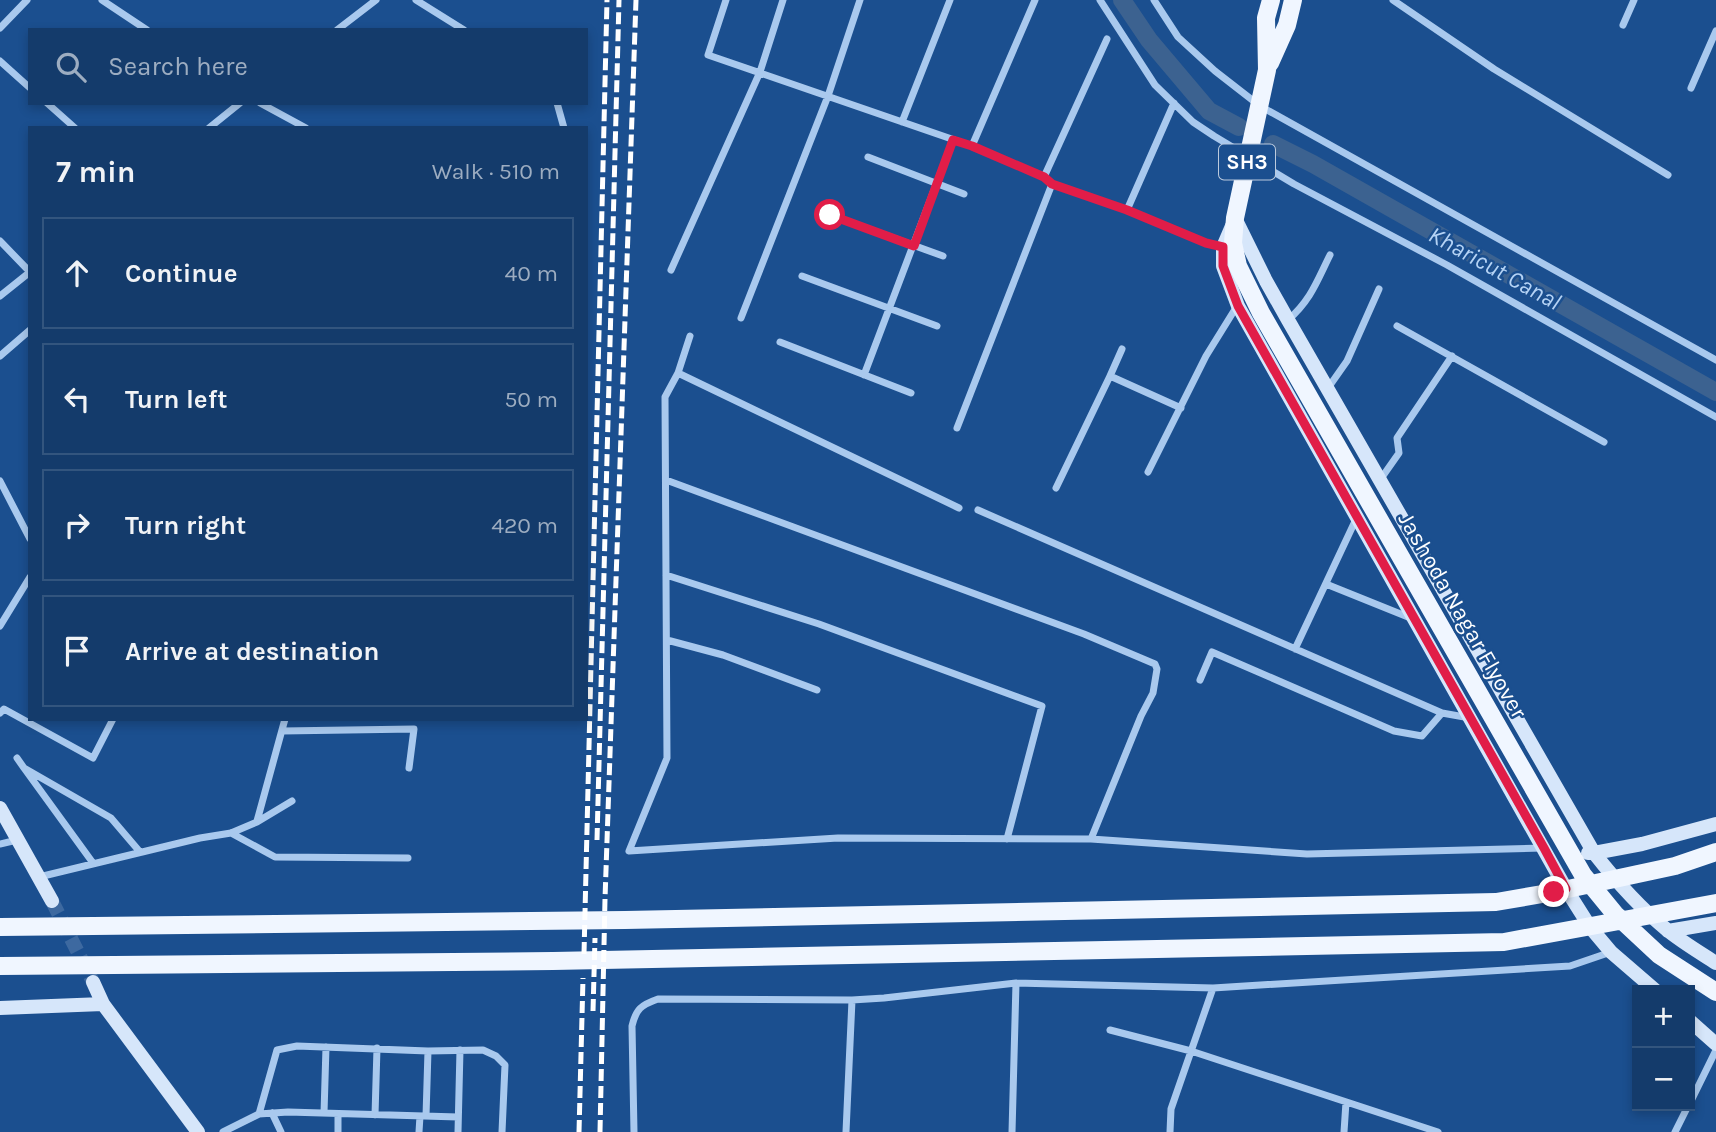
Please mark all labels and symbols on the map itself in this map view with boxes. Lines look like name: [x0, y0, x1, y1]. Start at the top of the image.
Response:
road number: SH3: [1219, 144, 1275, 180]
route start: [814, 199, 845, 230]
water label: Kharicut Canal: [1424, 220, 1566, 316]
street label: Jashoda Nagar Flyover: [1393, 507, 1533, 724]
route end: [1538, 876, 1569, 907]

